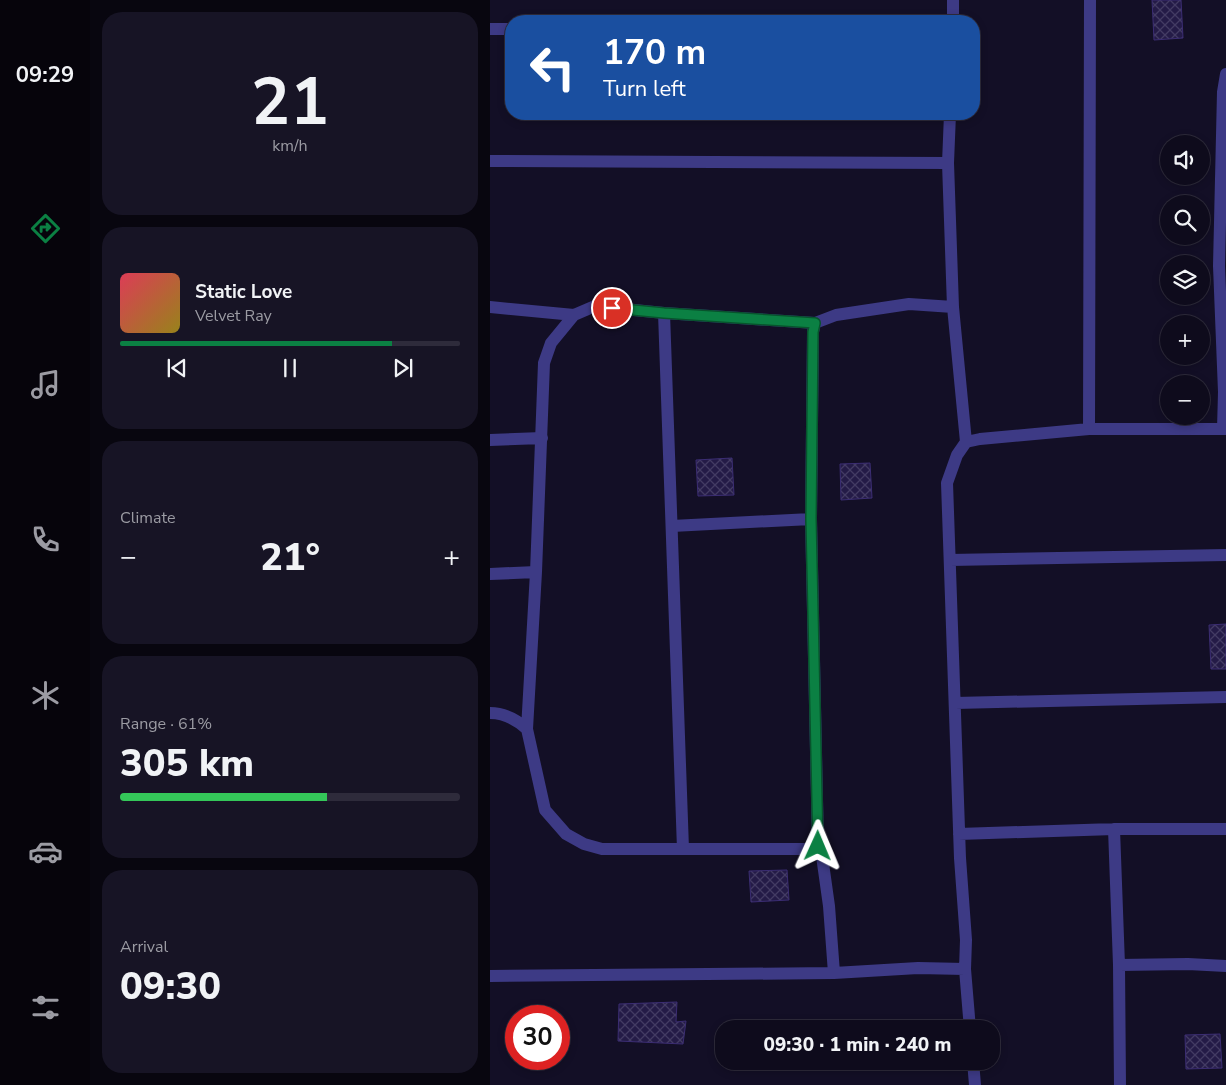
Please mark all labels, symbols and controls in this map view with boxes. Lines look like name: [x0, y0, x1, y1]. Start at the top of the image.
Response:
text: 170 m: [603, 29, 706, 76]
icon: left: [520, 35, 585, 100]
text: 21: [251, 58, 329, 147]
text: 09:29: [16, 60, 74, 90]
text: Turn left: [603, 74, 686, 104]
text: km/h: [272, 135, 308, 157]
map controls: [1160, 135, 1210, 425]
button: sound: [1160, 135, 1210, 185]
button: search: [1160, 195, 1210, 245]
icon: directions: [28, 211, 63, 246]
button: layers: [1160, 255, 1210, 305]
text: Static Love: [195, 279, 292, 305]
pin: [591, 287, 633, 329]
icon: arrive: [598, 294, 626, 322]
text: Velvet Ray: [195, 305, 272, 327]
button: +: [1160, 315, 1210, 365]
icon: previous: [163, 354, 191, 382]
icon: pause: [276, 354, 304, 382]
icon: next: [389, 354, 417, 382]
icon: music: [28, 367, 63, 402]
button: −: [1160, 375, 1210, 425]
text: Climate: [120, 507, 175, 529]
icon: phone: [28, 522, 63, 557]
text: 21°: [260, 532, 320, 583]
text: −: [120, 538, 137, 576]
text: +: [443, 538, 460, 576]
icon: climate: [28, 678, 63, 713]
text: Range · 61%: [120, 713, 212, 735]
text: 305 km: [120, 738, 254, 789]
position arrow: [791, 819, 843, 871]
icon: car: [28, 834, 63, 869]
text: Arrival: [120, 936, 168, 958]
text: 09:30: [120, 961, 221, 1012]
icon: filters: [28, 990, 63, 1025]
speed limit sign: 30: [505, 1005, 570, 1070]
text: 09:30 · 1 min · 240 m: [764, 1032, 951, 1058]

